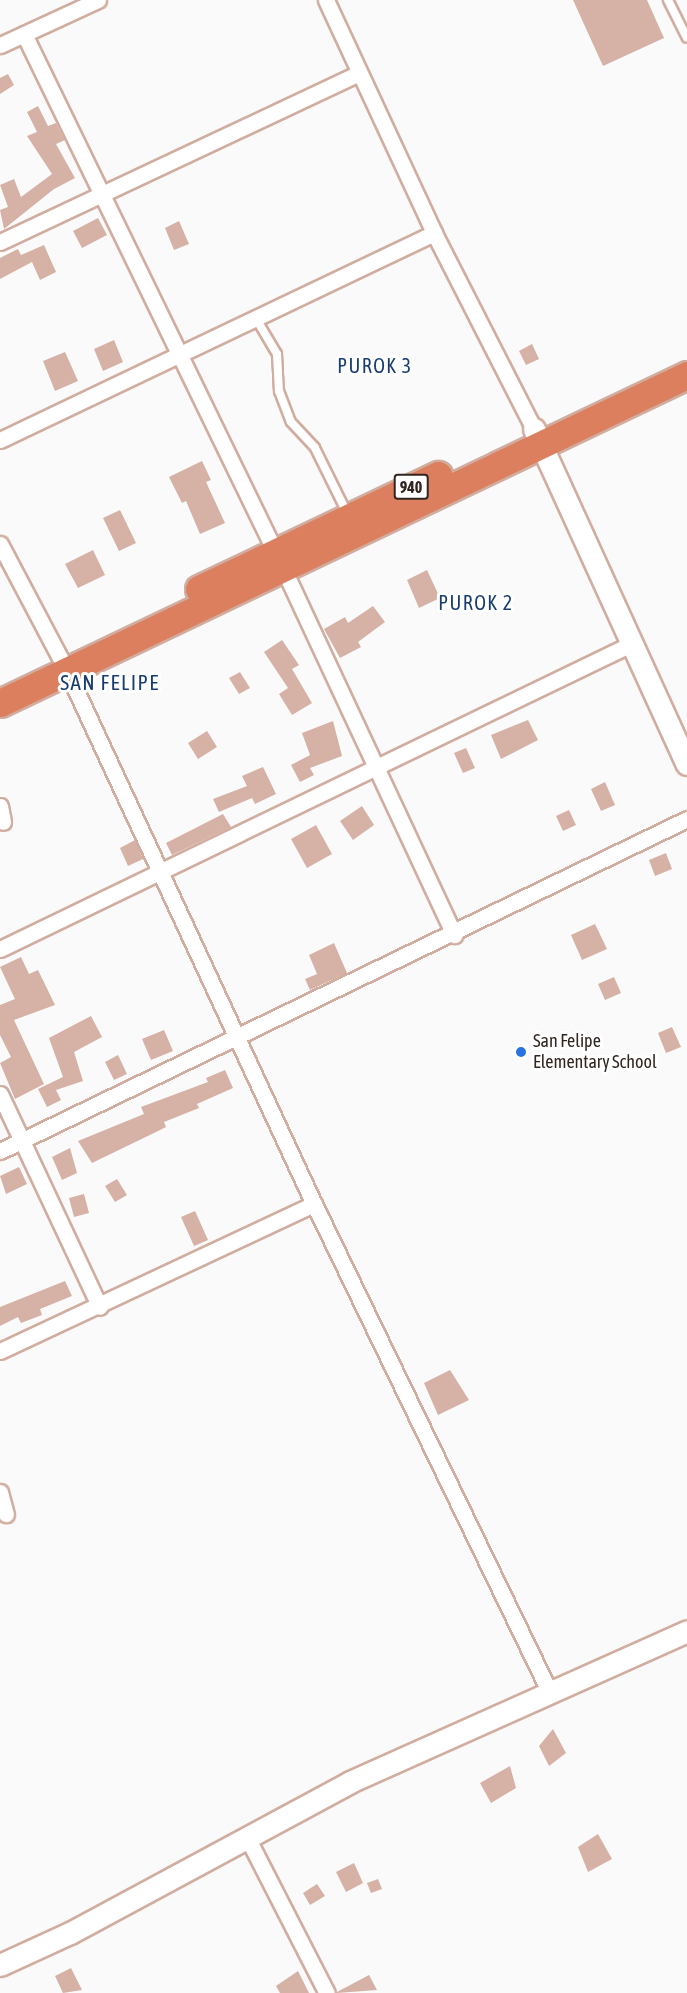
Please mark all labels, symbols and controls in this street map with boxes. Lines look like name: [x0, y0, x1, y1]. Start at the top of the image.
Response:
district label: PUROK 3: [337, 353, 413, 377]
road number: 940: [393, 474, 429, 500]
district label: PUROK 2: [438, 590, 514, 614]
district label: SAN FELIPE: [60, 669, 160, 695]
place label: San Felipe Elementary School: [533, 1031, 657, 1074]
marker: San Felipe Elementary School: [514, 1045, 528, 1059]

